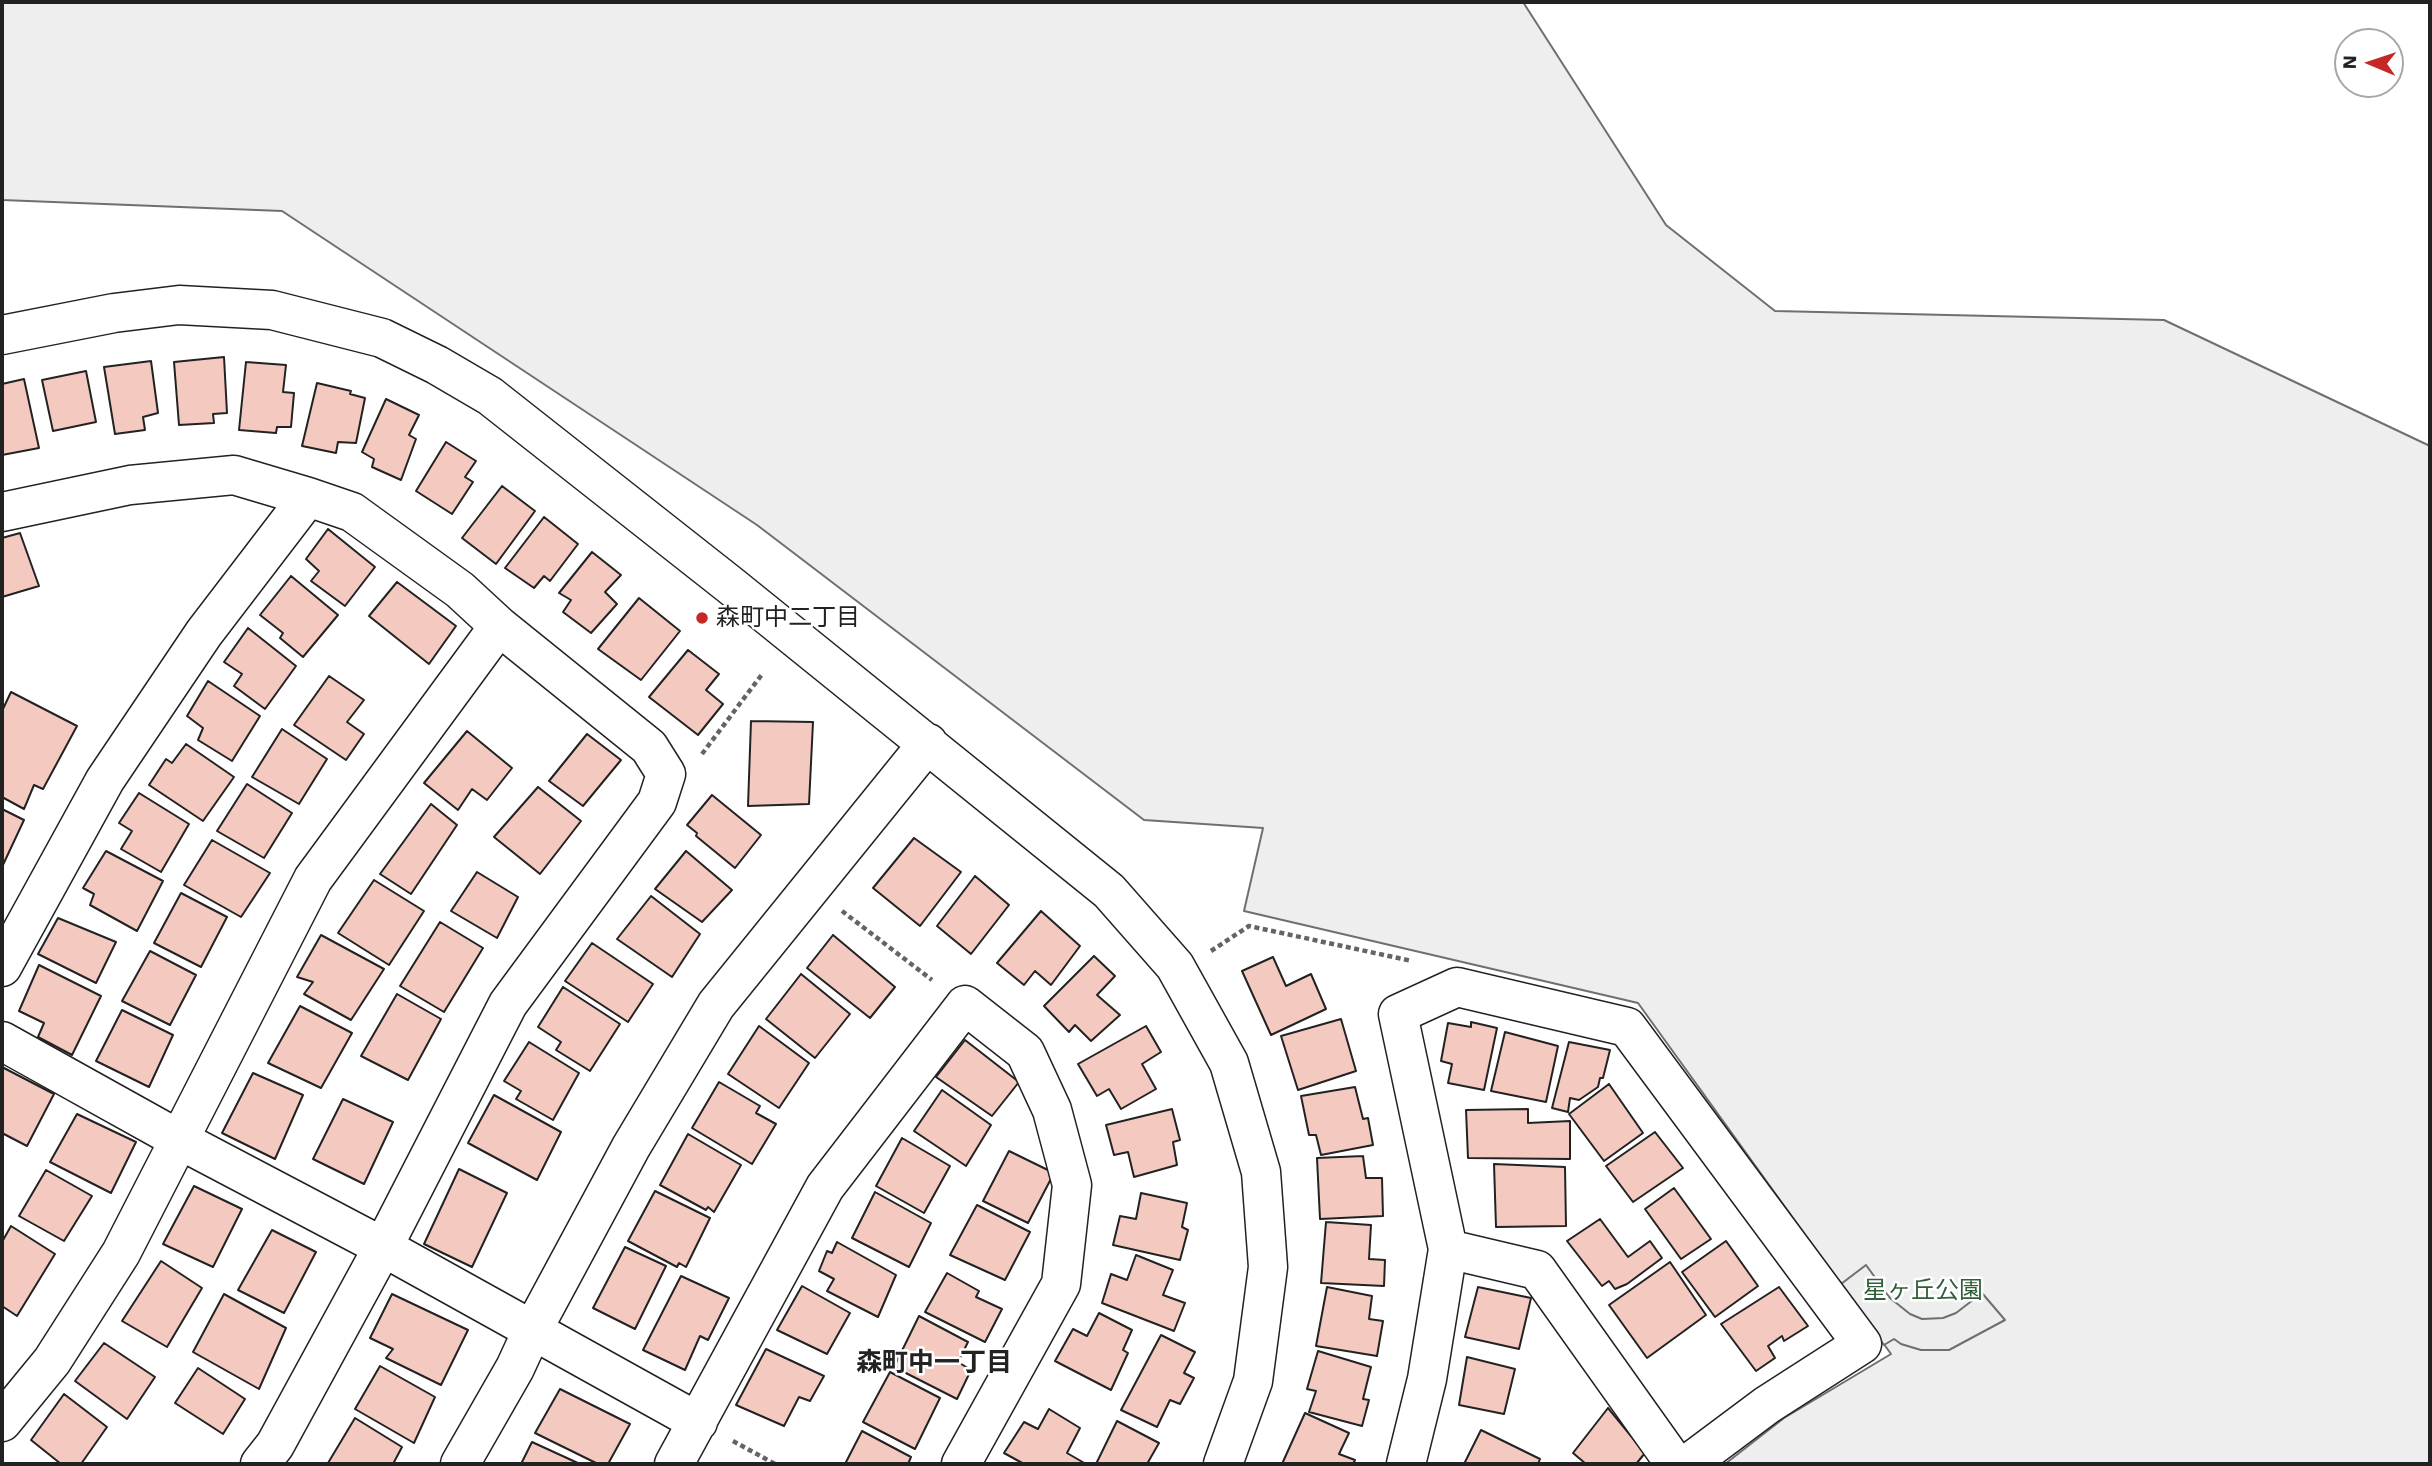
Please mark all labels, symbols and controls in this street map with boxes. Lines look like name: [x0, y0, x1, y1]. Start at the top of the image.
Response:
north arrow: [2334, 28, 2404, 98]
text: N: [2338, 55, 2361, 70]
place label: 森町中二丁目: [716, 604, 860, 632]
marker: 森町中二丁目: [694, 610, 710, 626]
park label: 星ヶ丘公園: [1863, 1277, 1983, 1305]
district label: 森町中一丁目: [856, 1347, 1012, 1379]

